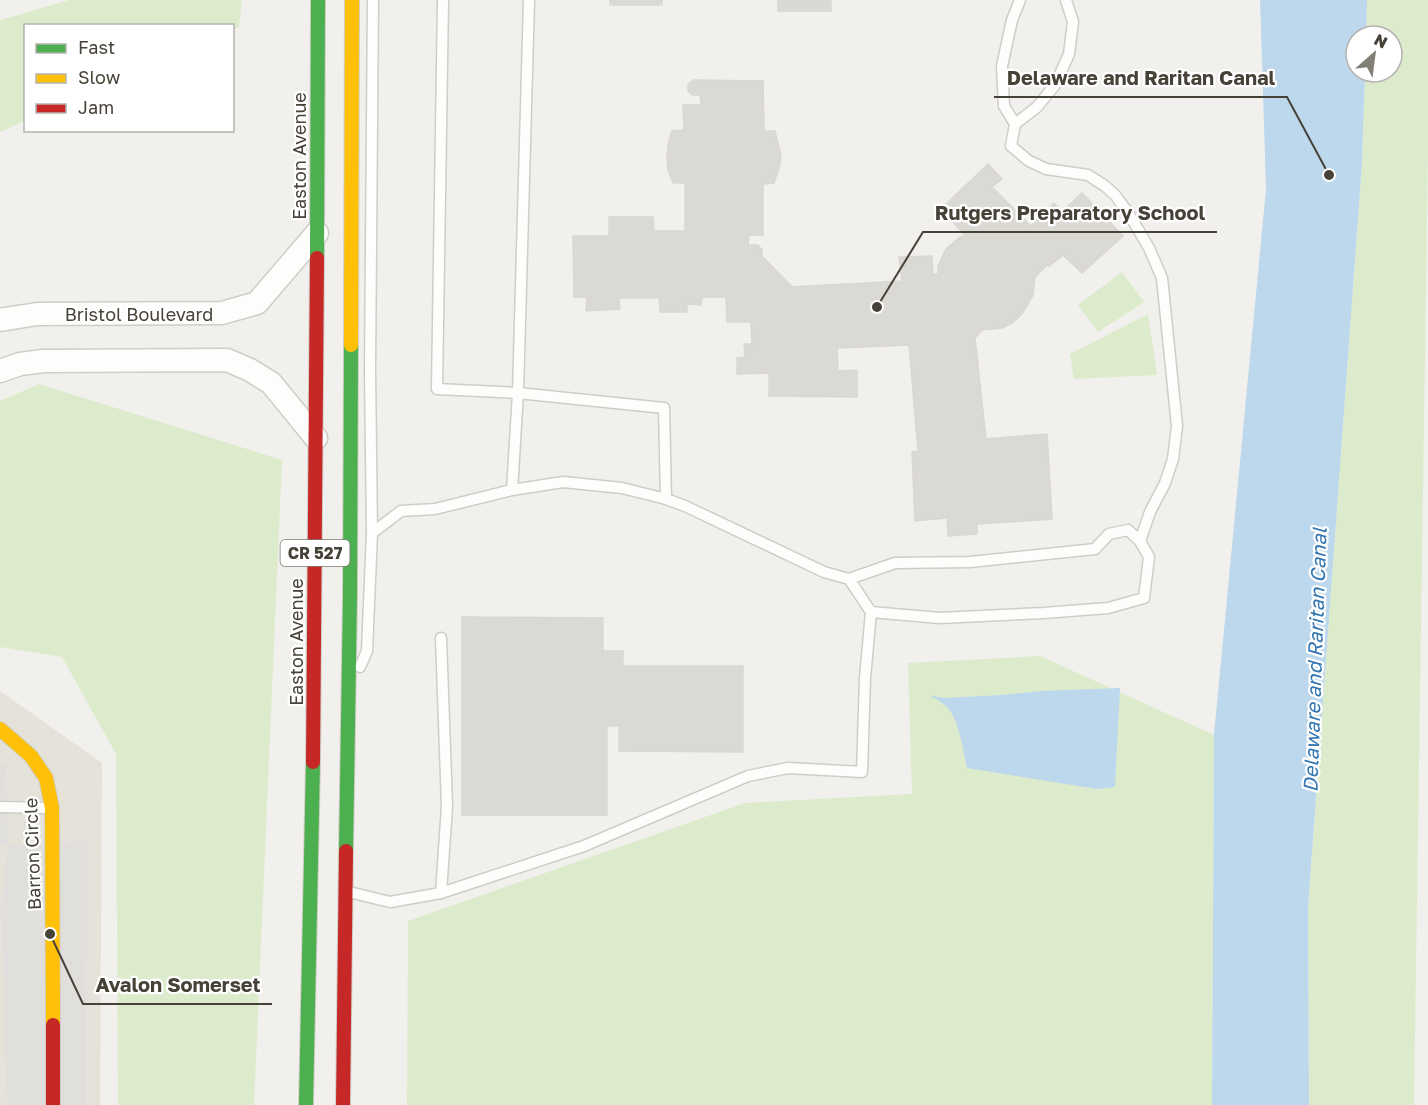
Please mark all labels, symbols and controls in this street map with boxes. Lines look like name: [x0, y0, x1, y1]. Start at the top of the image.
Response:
legend: [24, 24, 234, 132]
north arrow: [1344, 24, 1404, 84]
text: N: [1371, 29, 1391, 52]
text: Fast: [78, 36, 115, 58]
callout: Delaware and Raritan Canal: [994, 59, 1287, 97]
text: Delaware and Raritan Canal: [1007, 65, 1276, 89]
text: Slow: [78, 66, 121, 88]
street label: Easton Avenue: [288, 92, 310, 220]
text: Jam: [78, 96, 114, 118]
callout: Rutgers Preparatory School: [923, 194, 1217, 232]
text: Rutgers Preparatory School: [935, 200, 1205, 224]
street label: Bristol Boulevard: [65, 303, 213, 325]
water label: Delaware and Raritan Canal: [1297, 527, 1331, 793]
road number: CR 527: [280, 540, 350, 566]
street label: Easton Avenue: [285, 578, 307, 706]
street label: Barron Circle: [19, 798, 45, 910]
callout: Avalon Somerset: [83, 966, 272, 1004]
text: Avalon Somerset: [95, 972, 261, 996]

